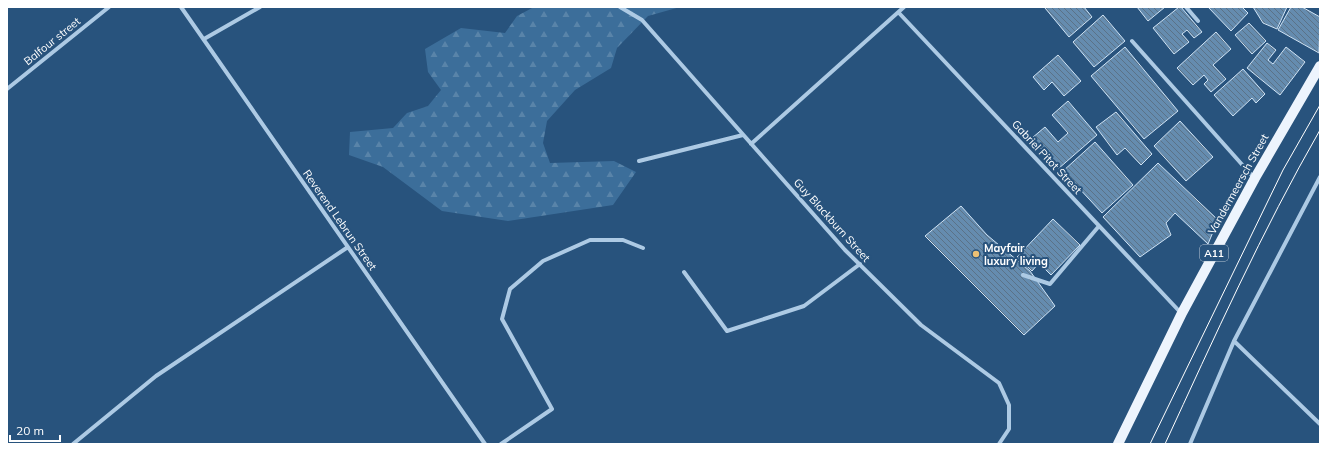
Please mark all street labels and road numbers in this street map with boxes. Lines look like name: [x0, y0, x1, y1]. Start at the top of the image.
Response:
street label: Balfour street: [21, 14, 83, 68]
street label: Gabriel Pitot Street: [1009, 117, 1085, 197]
street label: Vandermeersch Street: [1205, 131, 1272, 237]
street label: Reverend Lebrun Street: [300, 167, 380, 273]
street label: Guy Blackburn Street: [791, 175, 873, 265]
road number: A11: [1200, 245, 1228, 261]

